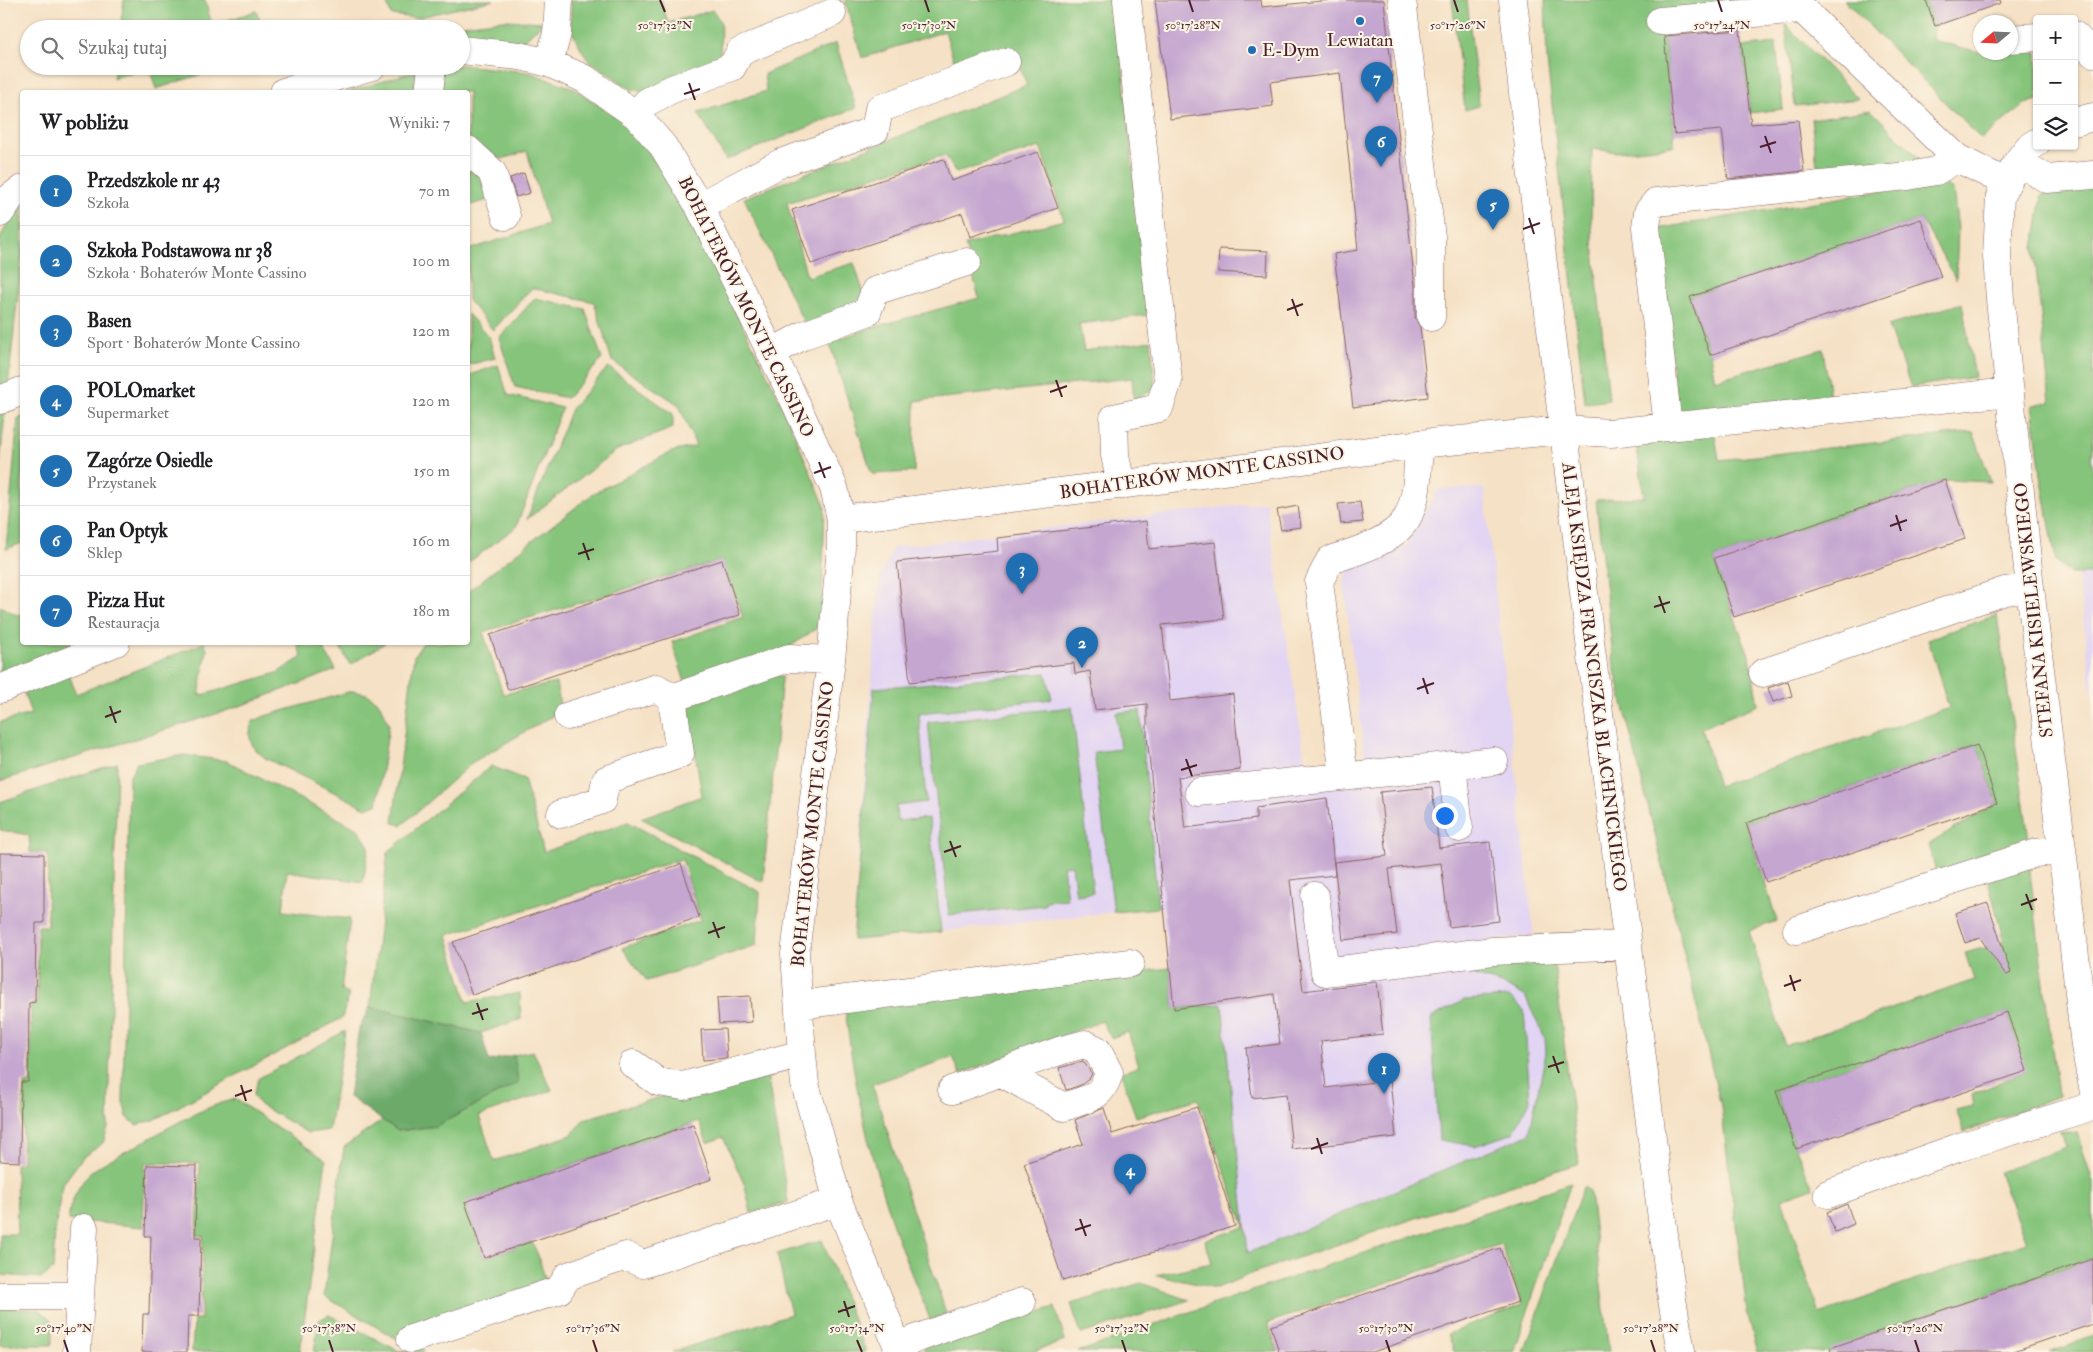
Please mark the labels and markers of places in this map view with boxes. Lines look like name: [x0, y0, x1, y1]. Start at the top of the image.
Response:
marker: Lewiatan: [1354, 15, 1366, 27]
place label: Lewiatan: [1327, 29, 1393, 52]
place label: E-Dym: [1262, 39, 1319, 62]
marker: E-Dym: [1246, 44, 1258, 56]
pin: 7: [1361, 62, 1393, 103]
pin: 6: [1365, 126, 1397, 167]
pin: 5: [1477, 189, 1509, 230]
pin: 3: [1006, 553, 1038, 594]
pin: 2: [1066, 627, 1098, 668]
pin: 1: [1368, 1053, 1400, 1094]
pin: 4: [1114, 1154, 1146, 1195]

